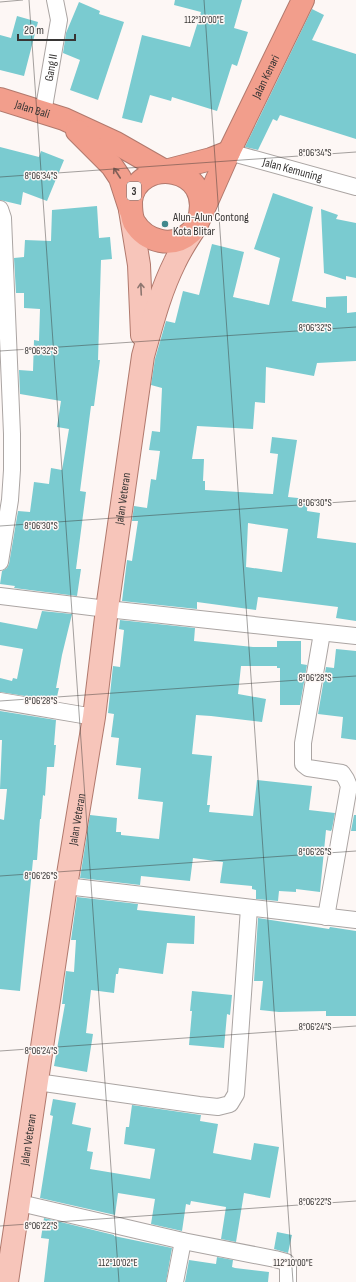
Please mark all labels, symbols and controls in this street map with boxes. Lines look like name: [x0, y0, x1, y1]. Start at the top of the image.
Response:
text: 112°10'00"E: [184, 14, 224, 26]
scale bar: [18, 16, 75, 42]
text: 20 m: [24, 23, 44, 38]
street label: Gang II: [41, 53, 61, 82]
street label: Jalan Kenari: [248, 53, 283, 102]
street label: Jalan Bali: [12, 96, 52, 122]
text: 8°06'34"S: [298, 147, 332, 159]
street label: Jalan Kemuning: [260, 154, 324, 185]
one-way arrow: [113, 168, 121, 179]
text: 8°06'34"S: [24, 170, 58, 182]
road number: 3: [127, 182, 141, 200]
place label: Alun-Alun Contong Kota Blitar: [172, 210, 249, 239]
marker: Alun-Alun Contong Kota Blitar: [160, 219, 170, 229]
one-way arrow: [137, 283, 144, 296]
text: 8°06'32"S: [298, 322, 332, 334]
text: 8°06'32"S: [24, 345, 58, 357]
street label: Jalan Veteran: [111, 472, 134, 526]
text: 8°06'30"S: [298, 497, 332, 509]
text: 8°06'30"S: [24, 520, 58, 532]
text: 8°06'28"S: [298, 672, 332, 684]
text: 8°06'28"S: [24, 695, 58, 707]
street label: Jalan Veteran: [65, 792, 89, 847]
text: 8°06'26"S: [298, 846, 332, 858]
text: 8°06'26"S: [24, 870, 58, 882]
text: 8°06'24"S: [298, 1021, 332, 1033]
text: 8°06'24"S: [24, 1045, 58, 1057]
street label: Jalan Veteran: [17, 1113, 39, 1168]
text: 8°06'22"S: [298, 1196, 332, 1208]
text: 8°06'22"S: [24, 1220, 58, 1232]
text: 112°10'02"E: [98, 1257, 138, 1269]
text: 112°10'00"E: [273, 1257, 313, 1269]

